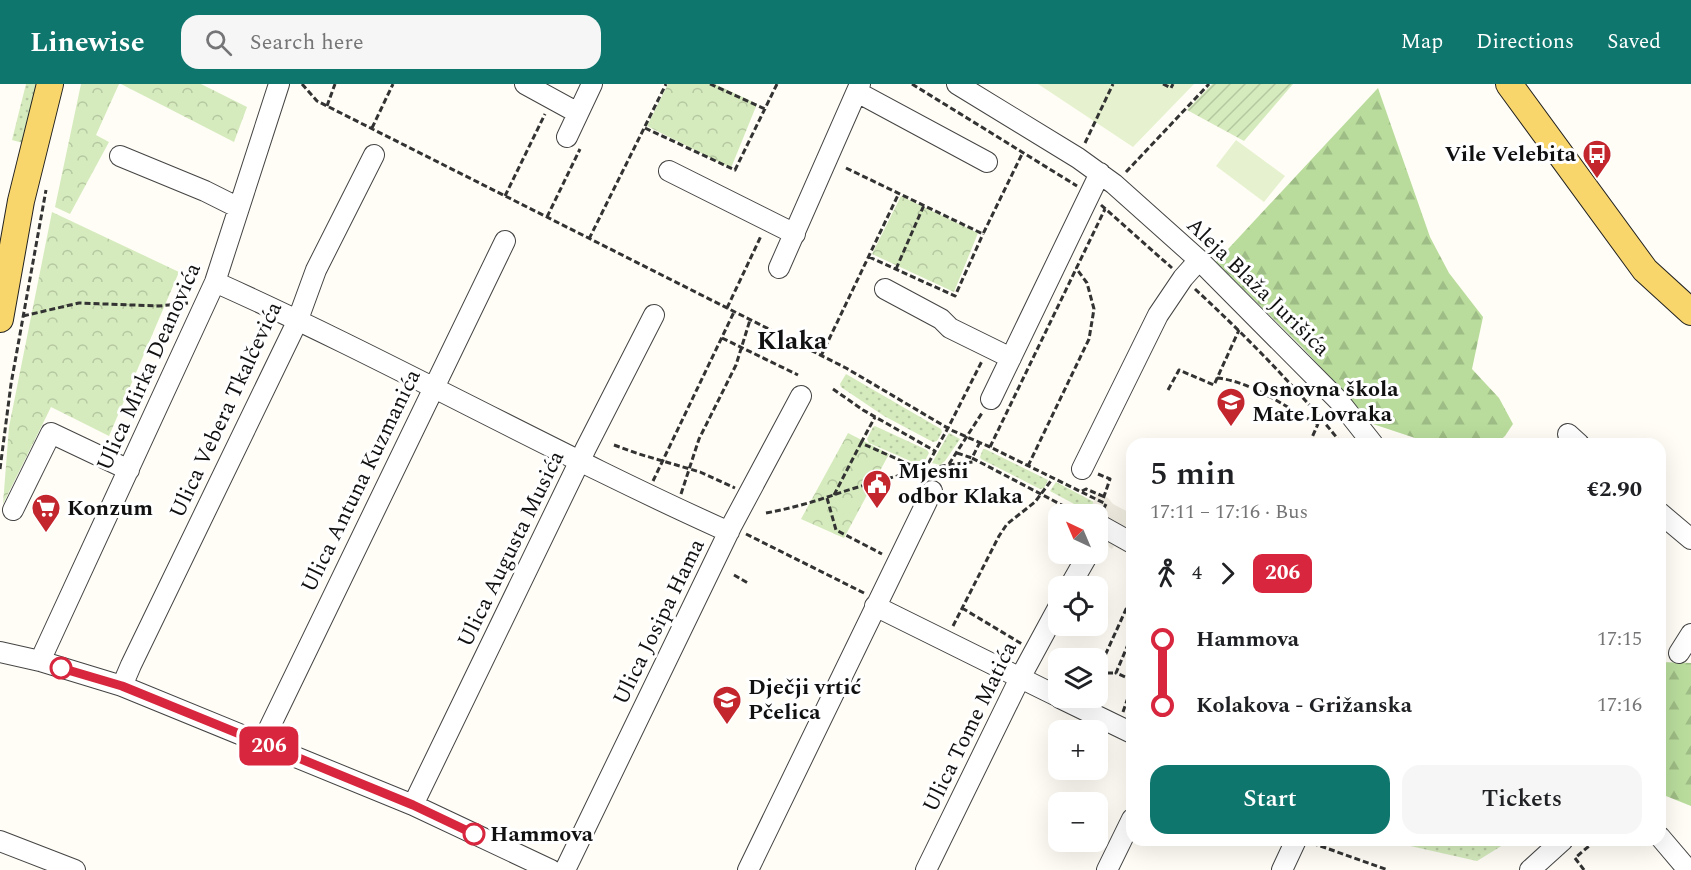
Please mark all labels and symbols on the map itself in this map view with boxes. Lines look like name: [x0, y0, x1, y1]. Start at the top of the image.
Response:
place label: Vile Velebita: [1444, 138, 1577, 171]
bus stop icon: Vile Velebita: [1581, 138, 1613, 180]
street label: Aleja Blaža Jurišića: [1179, 210, 1338, 365]
street label: Ulica Mirka Deanovića: [88, 257, 210, 476]
street label: Ulica Vebera Tkalčevića: [161, 296, 291, 524]
district label: Klaka: [757, 321, 828, 361]
street label: Ulica Antuna Kuzmanića: [293, 364, 430, 598]
place label: Osnovna škola Mate Lovraka: [1252, 373, 1399, 431]
school or university icon: Osnovna škola Mate Lovraka: [1215, 386, 1247, 428]
street label: Ulica Augusta Musića: [449, 445, 573, 653]
place label: Mjesni odbor Klaka: [898, 455, 1024, 513]
public building icon: Mjesni odbor Klaka: [861, 468, 893, 510]
supermarket icon: Konzum: [30, 492, 62, 534]
place label: Konzum: [67, 492, 153, 525]
north arrow: [1048, 504, 1108, 564]
street label: Ulica Josipa Hama: [604, 533, 714, 711]
street label: Ulica Tome Matića: [914, 636, 1026, 818]
unlabelled marker: [50, 657, 72, 679]
place label: Dječji vrtić Pčelica: [748, 671, 862, 729]
school or university icon: Dječji vrtić Pčelica: [711, 684, 743, 726]
line badge: 206: [234, 726, 304, 766]
place label: Hammova: [490, 818, 594, 851]
marker: Hammova: [463, 823, 485, 845]

